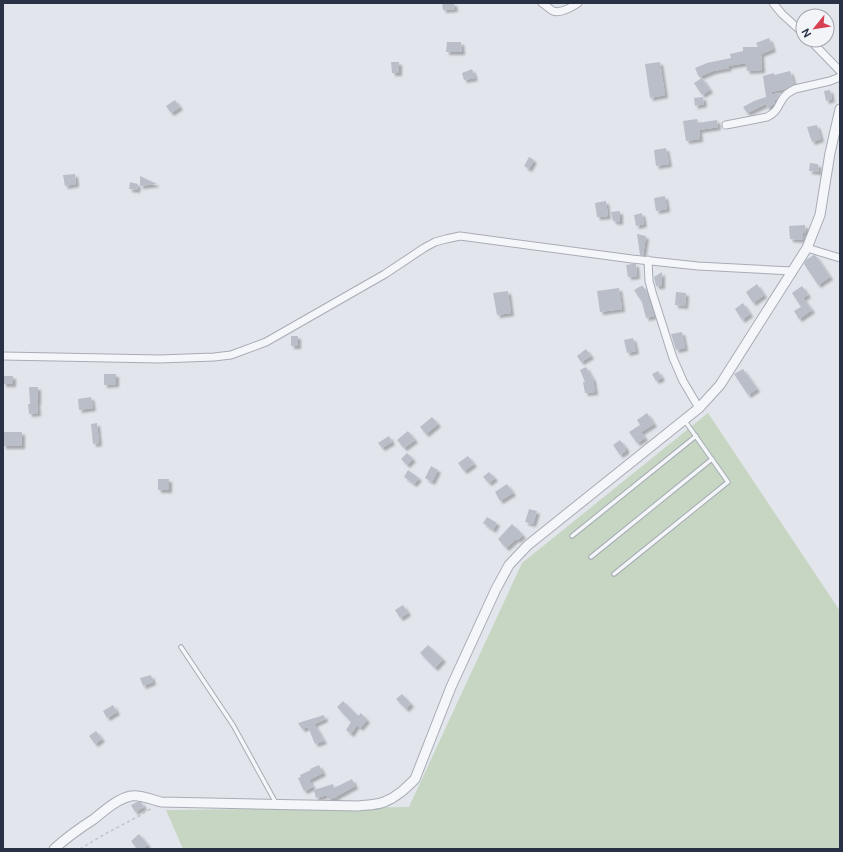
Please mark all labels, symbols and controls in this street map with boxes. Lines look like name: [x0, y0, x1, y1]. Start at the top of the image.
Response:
north arrow: [795, 8, 835, 48]
text: N: [798, 26, 814, 40]

